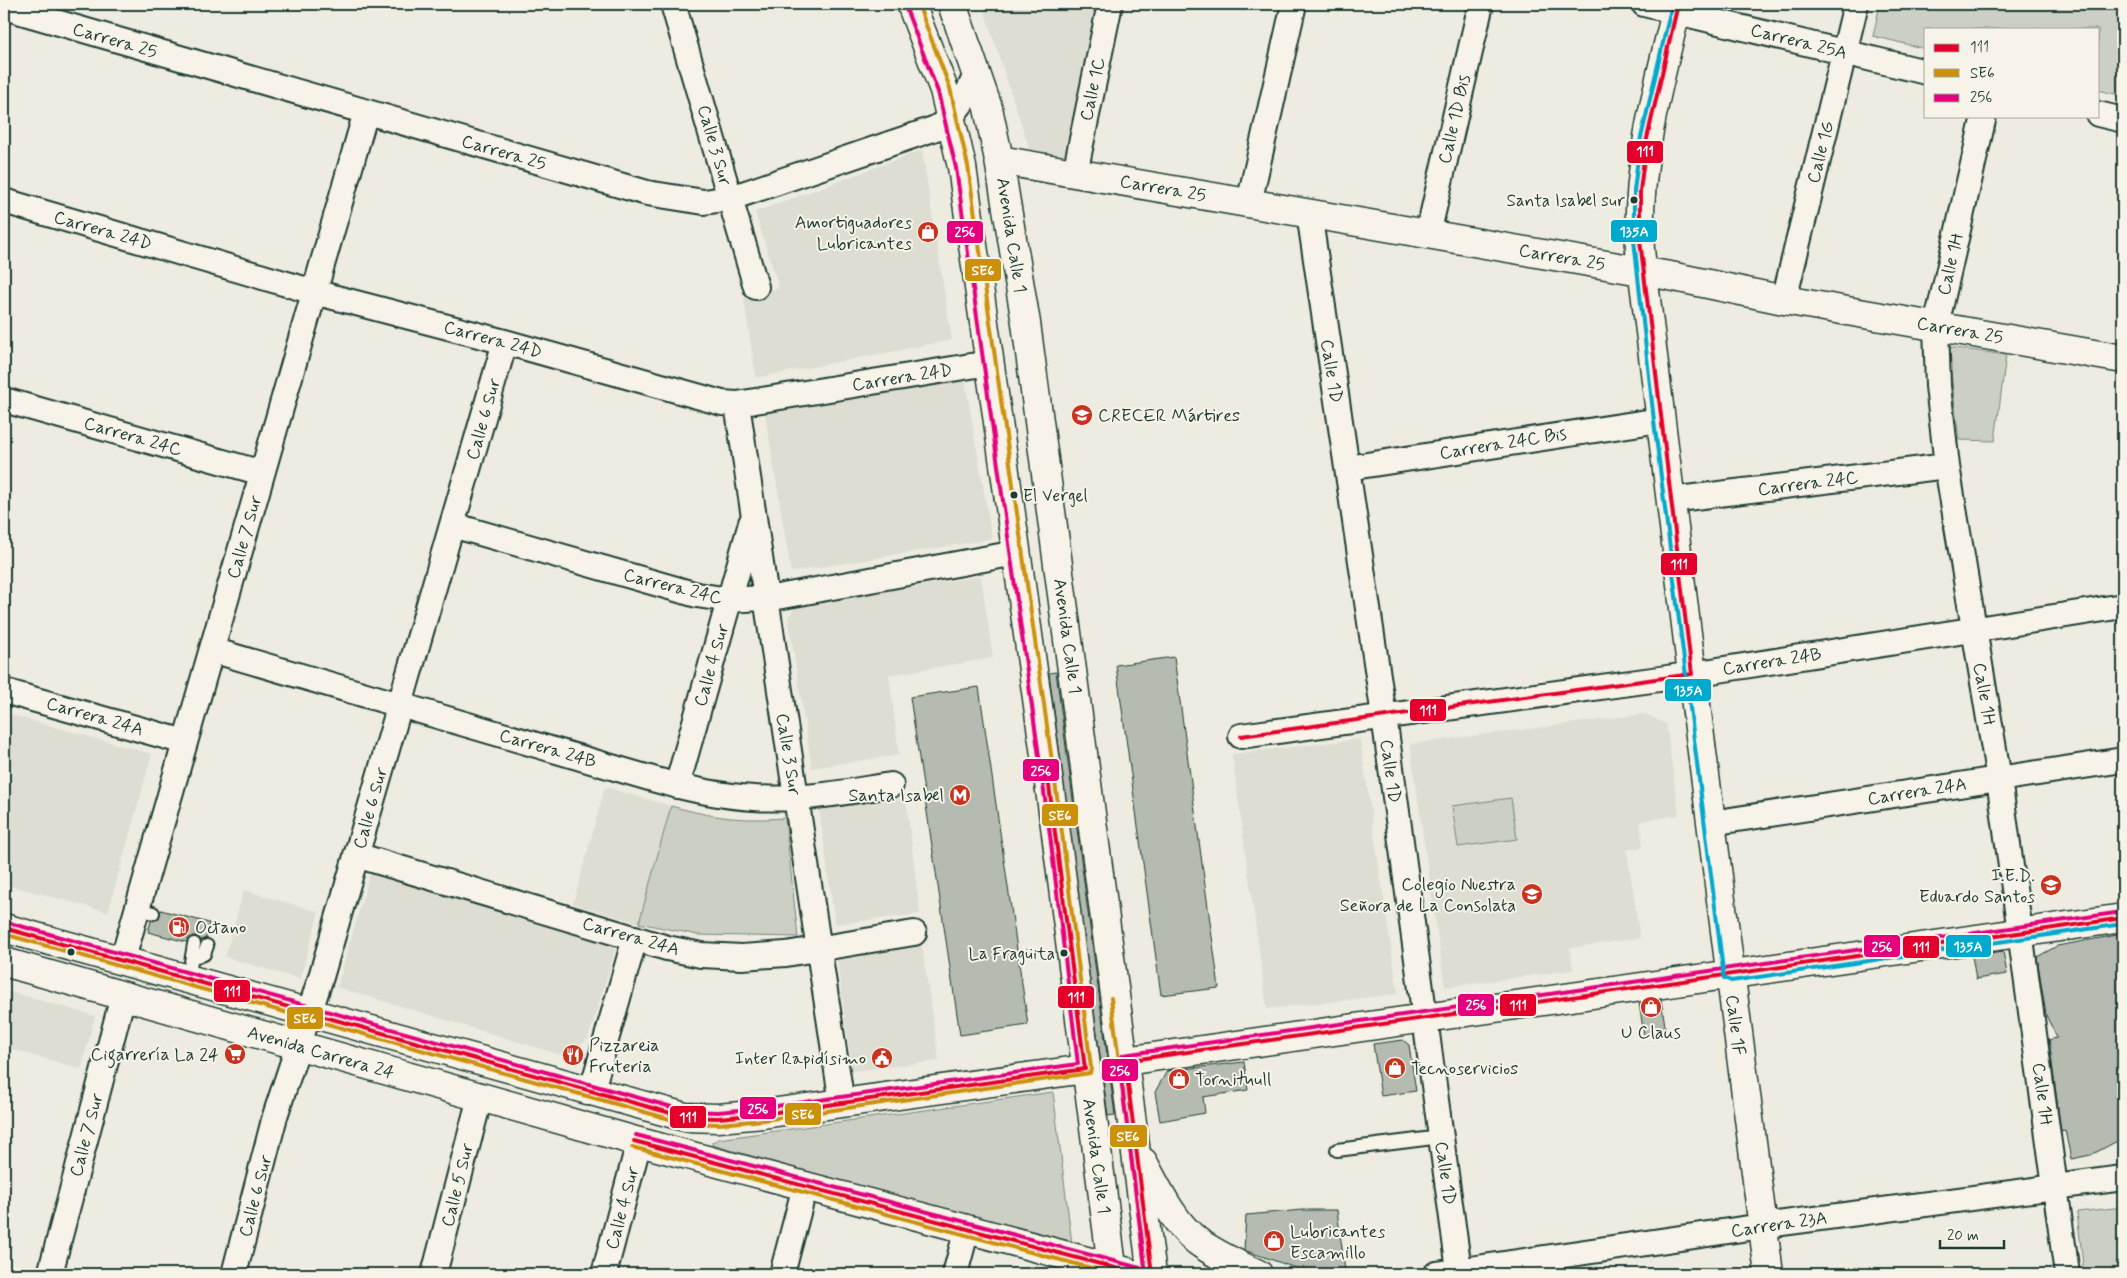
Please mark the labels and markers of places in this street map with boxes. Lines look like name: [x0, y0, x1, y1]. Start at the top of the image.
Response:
place label: Santa Isabel sur: [1507, 190, 1625, 212]
marker: Santa Isabel sur: [1629, 195, 1639, 205]
place label: Amortiguadores Lubricantes: [795, 211, 912, 256]
shop icon: Amortiguadores Lubricantes: [916, 220, 940, 244]
school or university icon: CRECER Mártires: [1070, 403, 1094, 427]
place label: CRECER Mártires: [1098, 404, 1240, 428]
place label: El Vergel: [1023, 485, 1088, 508]
marker: El Vergel: [1009, 490, 1019, 500]
metro station icon: Santa Isabel: [948, 783, 972, 807]
place label: Santa Isabel: [849, 784, 944, 808]
place label: I.E.D. Eduardo Santos: [1919, 864, 2035, 909]
place label: Colegio Nuestra Señora de La Consolata: [1340, 873, 1516, 918]
school or university icon: I.E.D. Eduardo Santos: [2039, 873, 2063, 897]
school or university icon: Colegio Nuestra Señora de La Consolata: [1520, 882, 1544, 906]
fuel station icon: Octano: [167, 915, 191, 939]
place label: Octano: [195, 916, 246, 940]
place label: La Fragüita: [968, 943, 1055, 966]
unlabelled marker: [66, 947, 76, 957]
marker: La Fragüita: [1059, 948, 1069, 958]
shop icon: U Claus: [1639, 995, 1663, 1019]
place label: U Claus: [1621, 1021, 1681, 1045]
place label: Pizzareia Fruteria: [589, 1034, 660, 1079]
supermarket icon: Cigarrería La 24: [223, 1042, 247, 1066]
place label: Cigarrería La 24: [91, 1043, 219, 1069]
restaurant icon: Pizzareia Fruteria: [561, 1043, 585, 1067]
public building icon: Inter Rapidísimo: [870, 1046, 894, 1070]
place label: Inter Rapidísimo: [735, 1047, 866, 1071]
shop icon: Tecnoservicios: [1383, 1056, 1407, 1080]
place label: Tecnoservicios: [1411, 1057, 1518, 1081]
shop icon: Tornituull: [1167, 1067, 1191, 1091]
place label: Tornituull: [1195, 1068, 1271, 1092]
place label: Lubricantes Escamillo: [1290, 1220, 1385, 1265]
shop icon: Lubricantes Escamillo: [1262, 1229, 1286, 1253]

